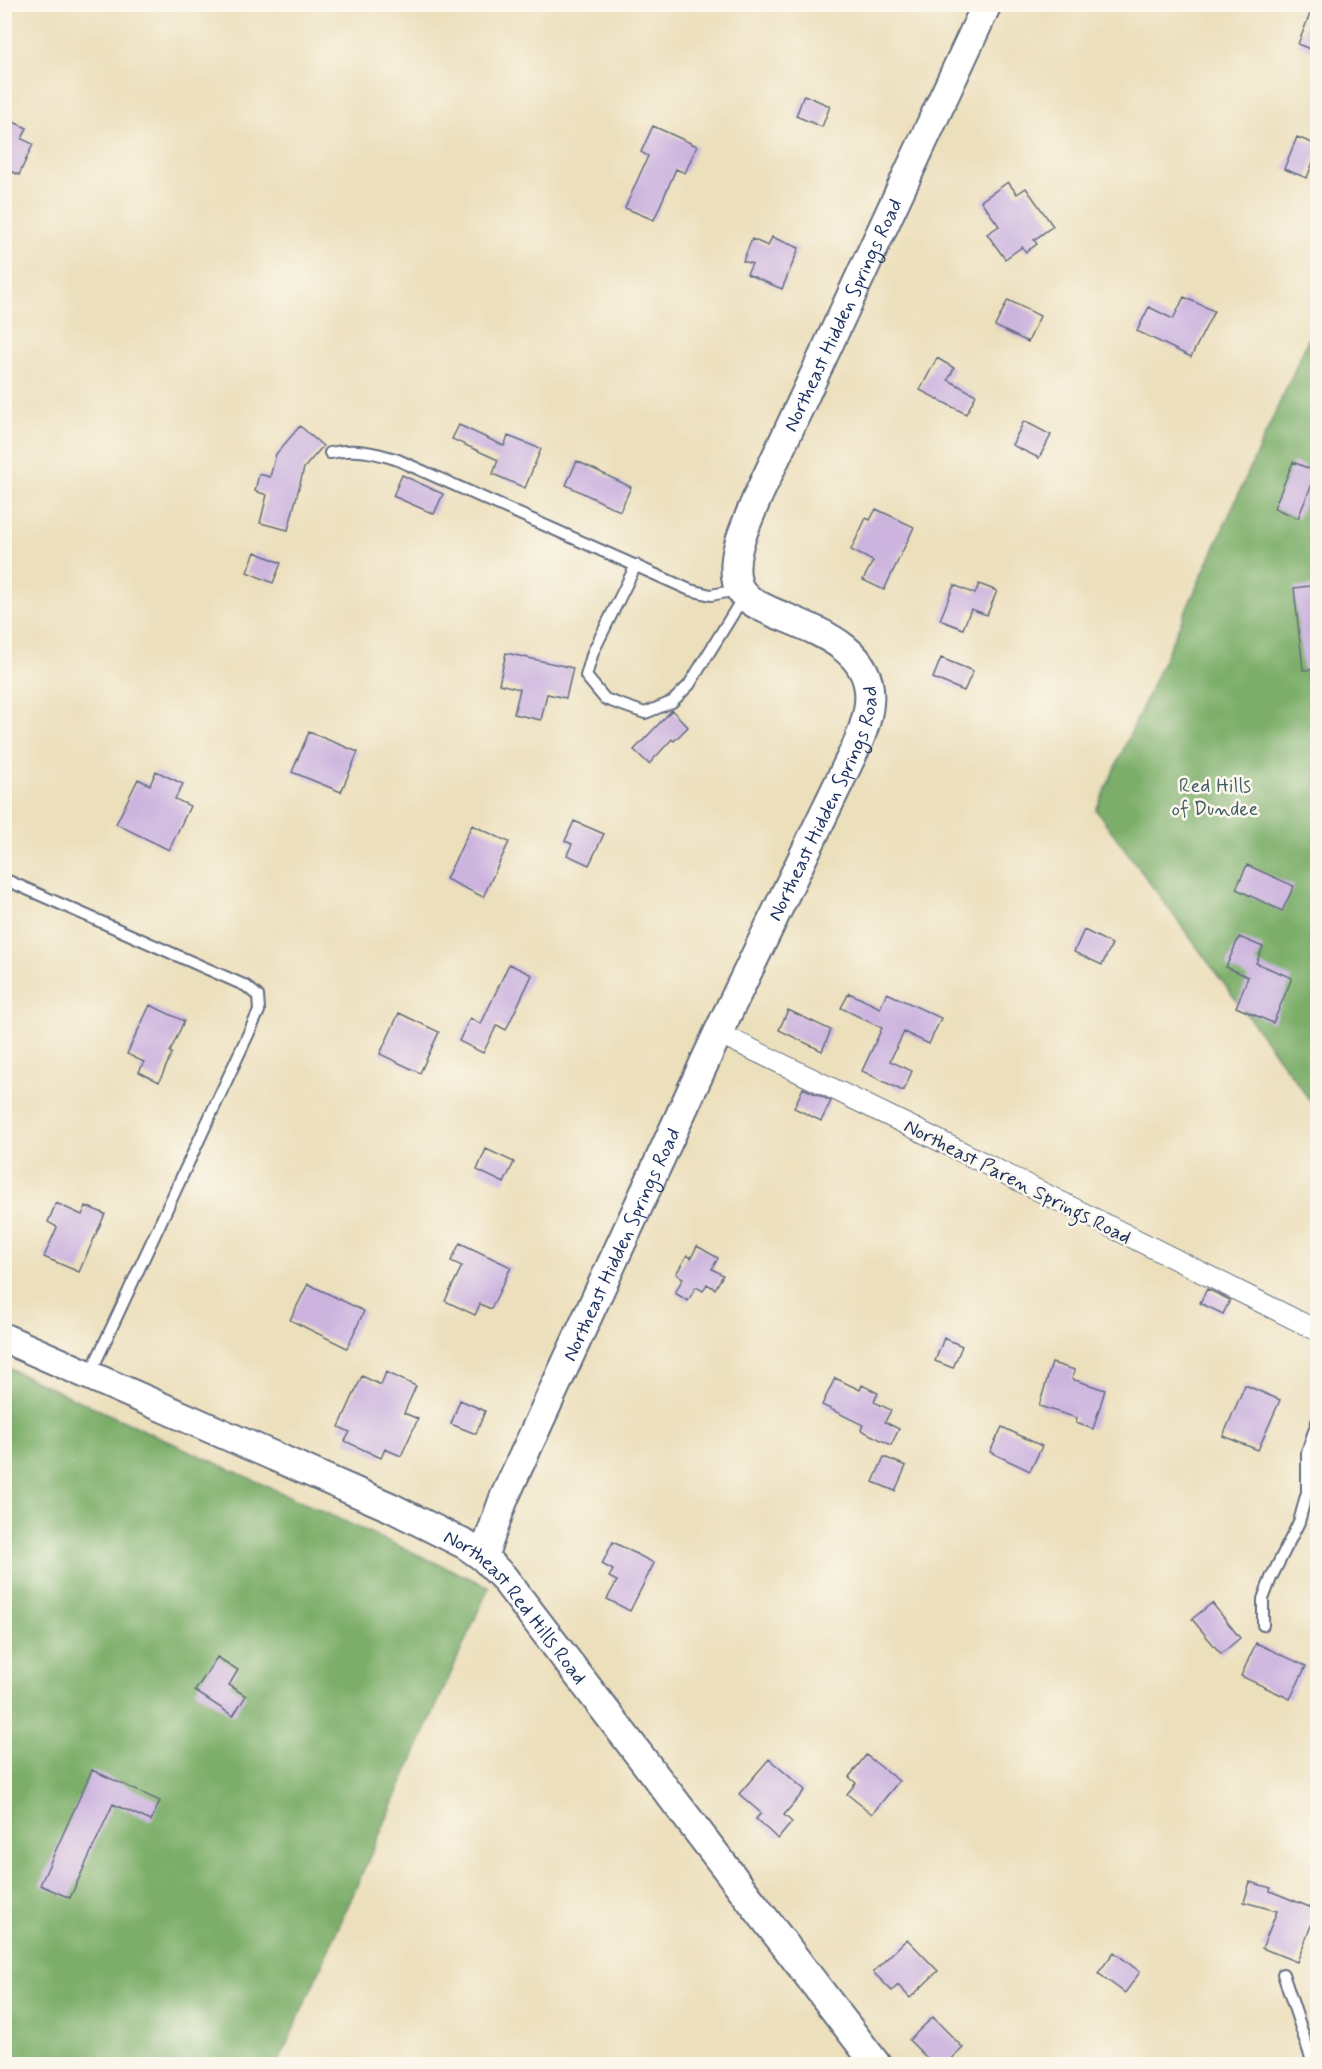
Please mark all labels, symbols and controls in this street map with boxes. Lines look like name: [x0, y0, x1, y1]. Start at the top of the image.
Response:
street label: Northeast Hidden Springs Road: [778, 195, 909, 436]
street label: Northeast Hidden Springs Road: [762, 685, 885, 926]
park label: Red Hills of Dundee: [1172, 773, 1259, 823]
street label: Northeast Paren Springs Road: [898, 1113, 1136, 1253]
street label: Northeast Hidden Springs Road: [557, 1124, 688, 1366]
street label: Northeast Red Hills Road: [439, 1524, 592, 1690]

